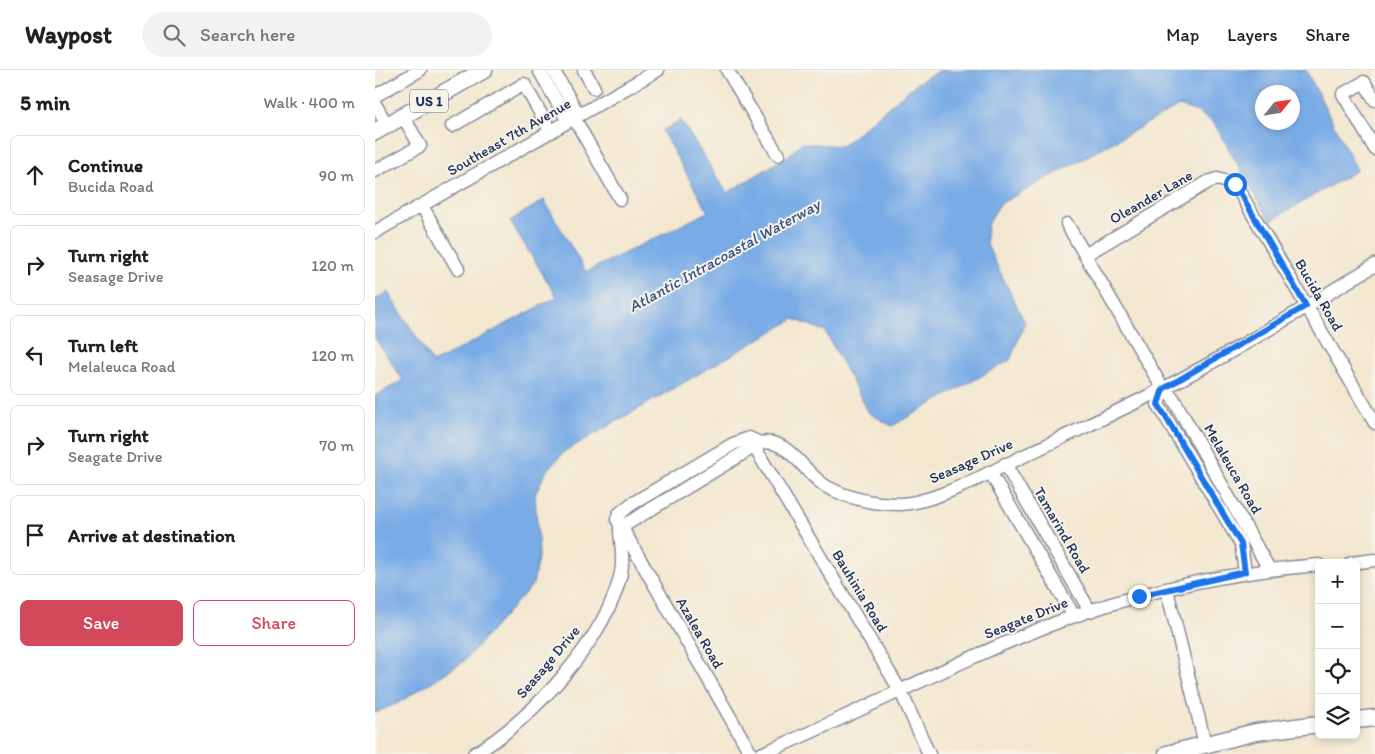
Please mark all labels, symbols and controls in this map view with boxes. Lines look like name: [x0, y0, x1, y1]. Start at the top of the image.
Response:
search box: [142, 12, 492, 57]
text: Waypost: [25, 20, 112, 49]
icon: search: [160, 21, 188, 49]
text: Search here: [200, 23, 295, 46]
text: Map: [1166, 24, 1199, 46]
text: Layers: [1227, 24, 1277, 46]
text: Share: [1305, 24, 1350, 46]
north arrow: [1255, 85, 1300, 130]
text: 5 min: [20, 90, 70, 115]
road number: US 1: [410, 90, 448, 112]
text: Walk · 400 m: [263, 93, 355, 112]
street label: Southeast 7th Avenue: [444, 94, 574, 180]
text: Continue: [68, 154, 143, 177]
icon: ahead: [21, 161, 49, 189]
text: 90 m: [319, 166, 354, 185]
street label: Oleander Lane: [1106, 166, 1196, 228]
route start: [1224, 173, 1247, 196]
text: Bucida Road: [68, 177, 154, 196]
water label: Atlantic Intracoastal Waterway: [625, 194, 825, 316]
text: Turn right: [68, 244, 149, 267]
icon: right: [21, 251, 49, 279]
text: 120 m: [311, 256, 354, 275]
street label: Bucida Road: [1291, 256, 1347, 334]
text: Seasage Drive: [68, 267, 163, 286]
text: Turn left: [68, 334, 138, 357]
icon: left: [21, 341, 49, 369]
text: 120 m: [311, 346, 354, 365]
text: Melaleuca Road: [68, 357, 176, 376]
street label: Melaleuca Road: [1200, 421, 1266, 518]
text: Turn right: [68, 424, 149, 447]
icon: right: [21, 431, 49, 459]
street label: Seasage Drive: [926, 435, 1016, 487]
text: 70 m: [319, 436, 354, 455]
text: Seagate Drive: [68, 447, 162, 466]
street label: Tamarind Road: [1030, 484, 1094, 576]
icon: arrive: [21, 521, 49, 549]
text: Arrive at destination: [68, 524, 235, 547]
street label: Bauhinia Road: [828, 547, 892, 636]
map controls: [1315, 559, 1360, 739]
button: +: [1315, 559, 1360, 604]
route end: [1128, 585, 1151, 608]
street label: Seagate Drive: [982, 593, 1070, 643]
street label: Azalea Road: [672, 594, 728, 672]
button: Save: [20, 600, 183, 646]
button: Share: [193, 600, 355, 646]
button: −: [1315, 604, 1360, 649]
street label: Seasage Drive: [512, 622, 584, 702]
button: locate: [1315, 649, 1360, 694]
button: layers: [1315, 694, 1360, 739]

